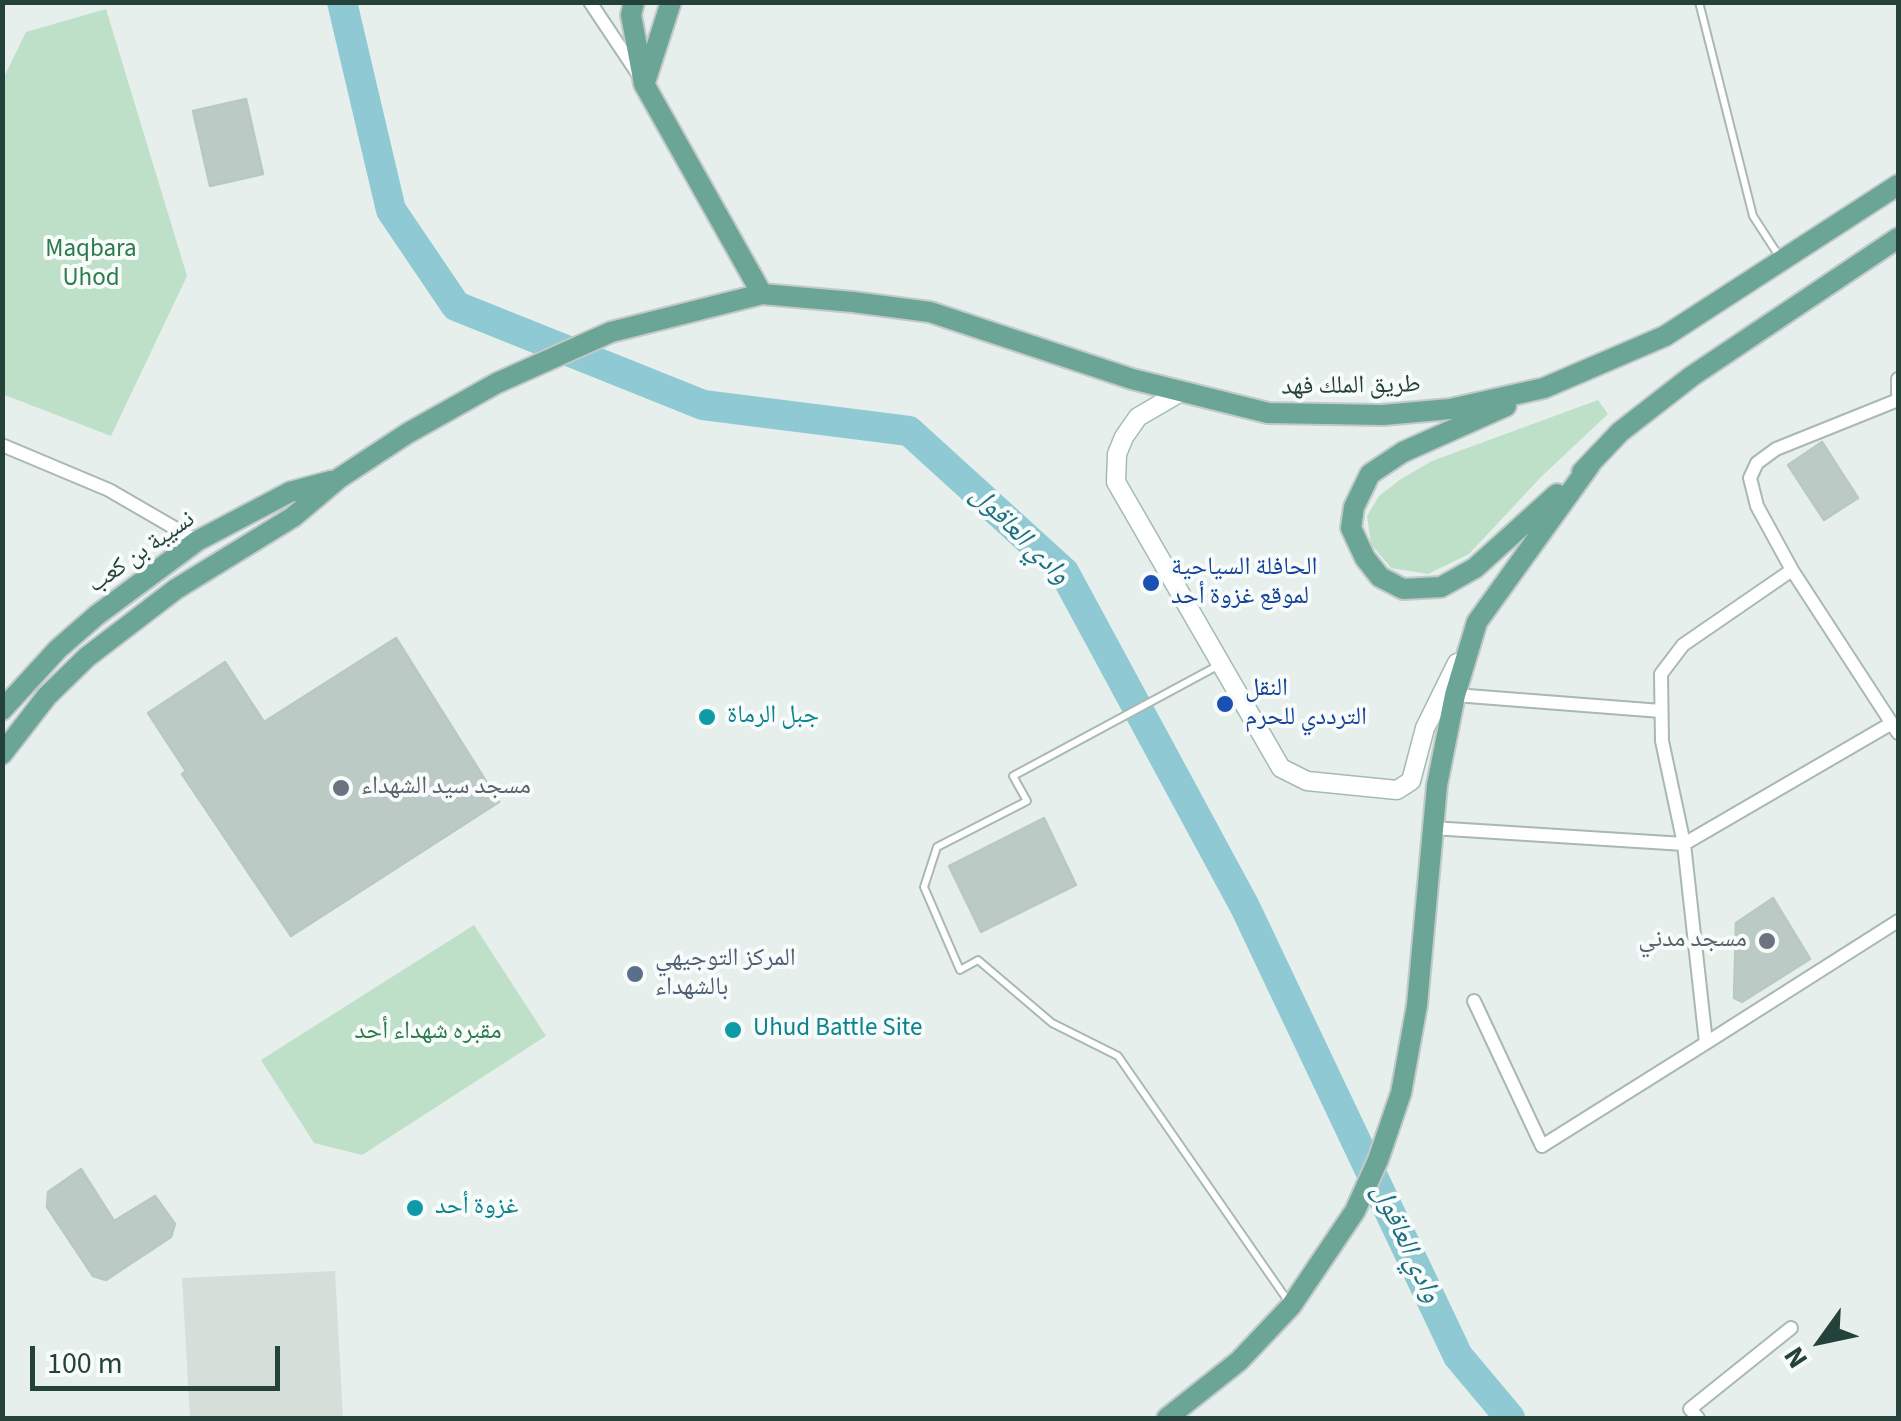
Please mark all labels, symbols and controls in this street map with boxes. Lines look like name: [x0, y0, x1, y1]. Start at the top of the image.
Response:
park label: Maqbara Uhod: [45, 236, 137, 295]
street label: طريق الملك فهد: [1281, 371, 1421, 403]
water label: وادي العاقول: [962, 479, 1076, 593]
street label: نسيبة بن كعب: [83, 505, 201, 601]
place label: الحافلة السياحية لموقع غزوة أحد: [1171, 554, 1317, 613]
marker: الحافلة السياحية لموقع غزوة أحد: [1140, 572, 1162, 594]
place label: النقل الترددي للحرم: [1245, 675, 1367, 734]
marker: النقل الترددي للحرم: [1214, 693, 1236, 715]
place label: جبل الرماة: [727, 702, 819, 732]
marker: جبل الرماة: [696, 706, 718, 728]
place label: مسجد سيد الشهداء: [361, 773, 531, 803]
marker: مسجد سيد الشهداء: [330, 777, 352, 799]
place label: مسجد مدني: [1638, 926, 1747, 956]
marker: مسجد مدني: [1756, 930, 1778, 952]
place label: المركز التوجيهي بالشهداء: [655, 945, 796, 1004]
marker: المركز التوجيهي بالشهداء: [624, 963, 646, 985]
place label: Uhud Battle Site: [753, 1015, 922, 1045]
park label: مقبره شهداء أحد: [354, 1018, 502, 1048]
marker: Uhud Battle Site: [722, 1019, 744, 1041]
water label: وادي العاقول: [1363, 1179, 1447, 1309]
place label: غزوة أحد: [435, 1193, 518, 1223]
marker: غزوة أحد: [404, 1197, 426, 1219]
north arrow: [1771, 1291, 1871, 1391]
scale bar: [35, 1326, 285, 1388]
text: N: [1774, 1339, 1818, 1376]
text: 100 m: [47, 1342, 123, 1385]

